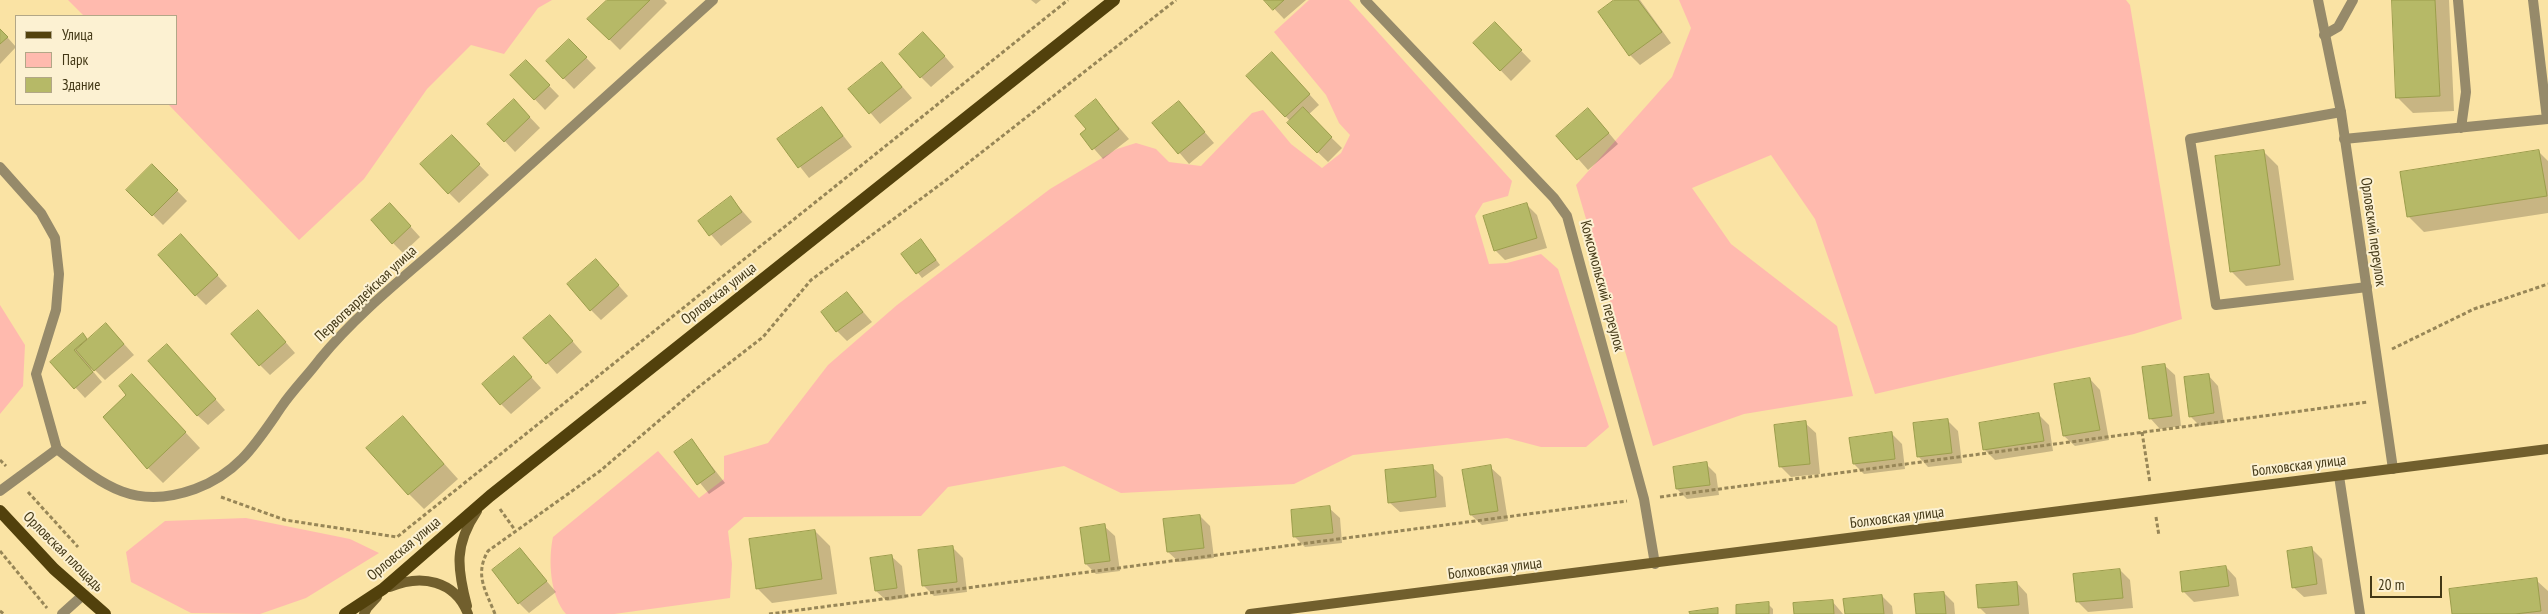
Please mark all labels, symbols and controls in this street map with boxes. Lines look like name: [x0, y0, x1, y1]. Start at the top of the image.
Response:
legend: [15, 15, 178, 105]
text: Улица: [62, 25, 93, 44]
text: Парк: [62, 50, 88, 69]
text: Здание: [62, 75, 100, 94]
street label: Орловский переулок: [2356, 176, 2390, 288]
street label: Комсомольский переулок: [1576, 218, 1628, 354]
street label: Первогвардейская улица: [311, 242, 421, 346]
street label: Орловская улица: [678, 259, 760, 329]
street label: Болховская улица: [2251, 451, 2347, 481]
street label: Болховская улица: [1849, 503, 1945, 533]
street label: Орловская площадь: [19, 508, 107, 596]
street label: Орловская улица: [364, 513, 444, 585]
street label: Болховская улица: [1447, 554, 1543, 584]
scale bar: [2373, 566, 2446, 598]
text: 20 m: [2378, 575, 2404, 594]

